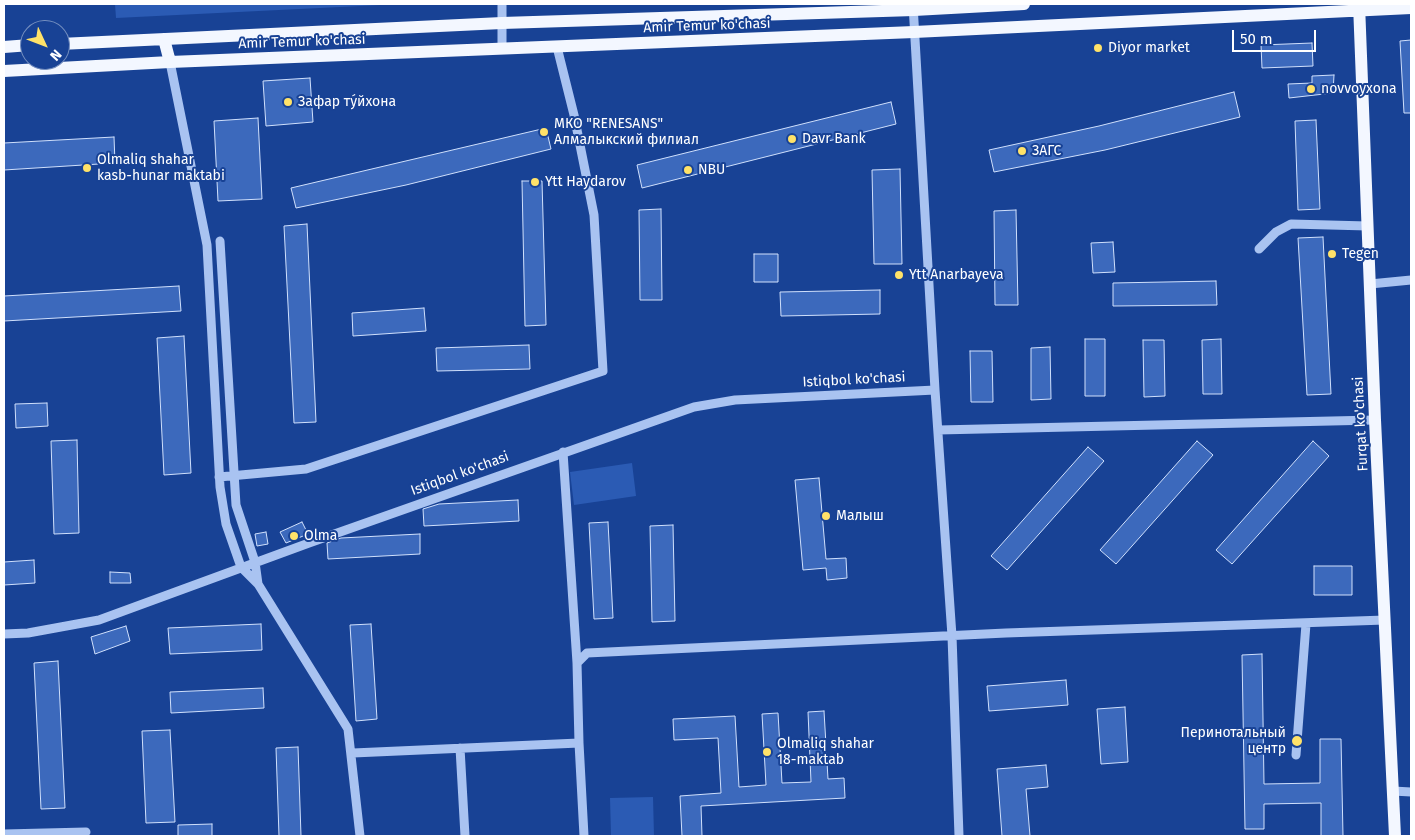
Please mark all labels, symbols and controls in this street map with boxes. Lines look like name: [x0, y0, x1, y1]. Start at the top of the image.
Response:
street label: Amir Temur ko'chasi: [643, 15, 771, 37]
north arrow: [20, 20, 70, 70]
scale bar: [1235, 20, 1319, 52]
text: 50 m: [1240, 30, 1273, 48]
street label: Amir Temur ko'chasi: [238, 31, 366, 53]
place label: Diyor market: [1108, 40, 1190, 56]
marker: Diyor market: [1092, 42, 1104, 54]
text: N: [46, 46, 65, 64]
place label: novvoyxona: [1321, 81, 1397, 97]
marker: novvoyxona: [1305, 83, 1317, 95]
place label: Зафар тýйхона: [298, 94, 396, 110]
marker: Зафар тýйхона: [282, 96, 294, 108]
place label: МКО "RENESANS" Алмалыкский филиал: [554, 116, 699, 148]
marker: МКО "RENESANS" Алмалыкский филиал: [538, 126, 550, 138]
place label: Davr Bank: [802, 131, 866, 147]
marker: Davr Bank: [786, 133, 798, 145]
place label: ЗАГС: [1032, 143, 1061, 159]
marker: ЗАГС: [1016, 145, 1028, 157]
place label: Olmaliq shahar kasb-hunar maktabi: [97, 152, 225, 184]
marker: Olmaliq shahar kasb-hunar maktabi: [81, 162, 93, 174]
place label: NBU: [698, 162, 725, 178]
marker: NBU: [682, 164, 694, 176]
place label: Ytt Haydarov: [545, 174, 626, 190]
marker: Ytt Haydarov: [529, 176, 541, 188]
place label: Tegen: [1342, 246, 1379, 262]
marker: Tegen: [1326, 248, 1338, 260]
place label: Ytt Anarbayeva: [909, 267, 1004, 283]
marker: Ytt Anarbayeva: [893, 269, 905, 281]
street label: Istiqbol ko'chasi: [802, 369, 906, 391]
street label: Furqat ko'chasi: [1350, 376, 1372, 472]
street label: Istiqbol ko'chasi: [409, 448, 511, 500]
place label: Малыш: [836, 508, 884, 524]
marker: Малыш: [820, 510, 832, 522]
place label: Olma: [304, 528, 337, 544]
marker: Olma: [288, 530, 300, 542]
place label: Перинотальный центр: [1180, 725, 1286, 758]
marker: Перинотальный центр: [1290, 734, 1304, 748]
place label: Olmaliq shahar 18-maktab: [777, 736, 874, 769]
marker: Olmaliq shahar 18-maktab: [761, 746, 773, 758]

